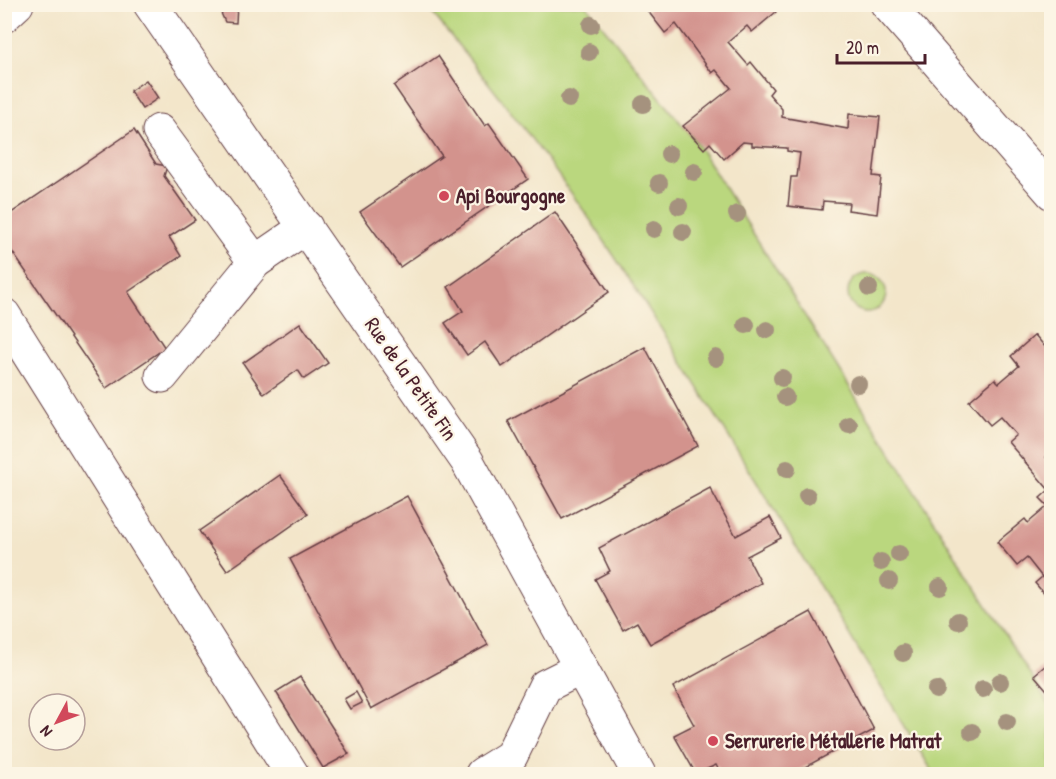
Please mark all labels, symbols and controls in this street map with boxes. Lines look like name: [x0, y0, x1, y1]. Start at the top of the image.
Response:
scale bar: [837, 27, 926, 65]
text: 20 m: [846, 35, 879, 60]
place label: Api Bourgogne: [456, 181, 566, 211]
marker: Api Bourgogne: [437, 189, 451, 203]
street label: Rue de la Petite Fin: [358, 311, 465, 446]
north arrow: [27, 692, 87, 752]
text: N: [34, 721, 57, 742]
place label: Serrurerie Métallerie Matrat: [725, 726, 942, 755]
marker: Serrurerie Métallerie Matrat: [706, 734, 720, 748]

